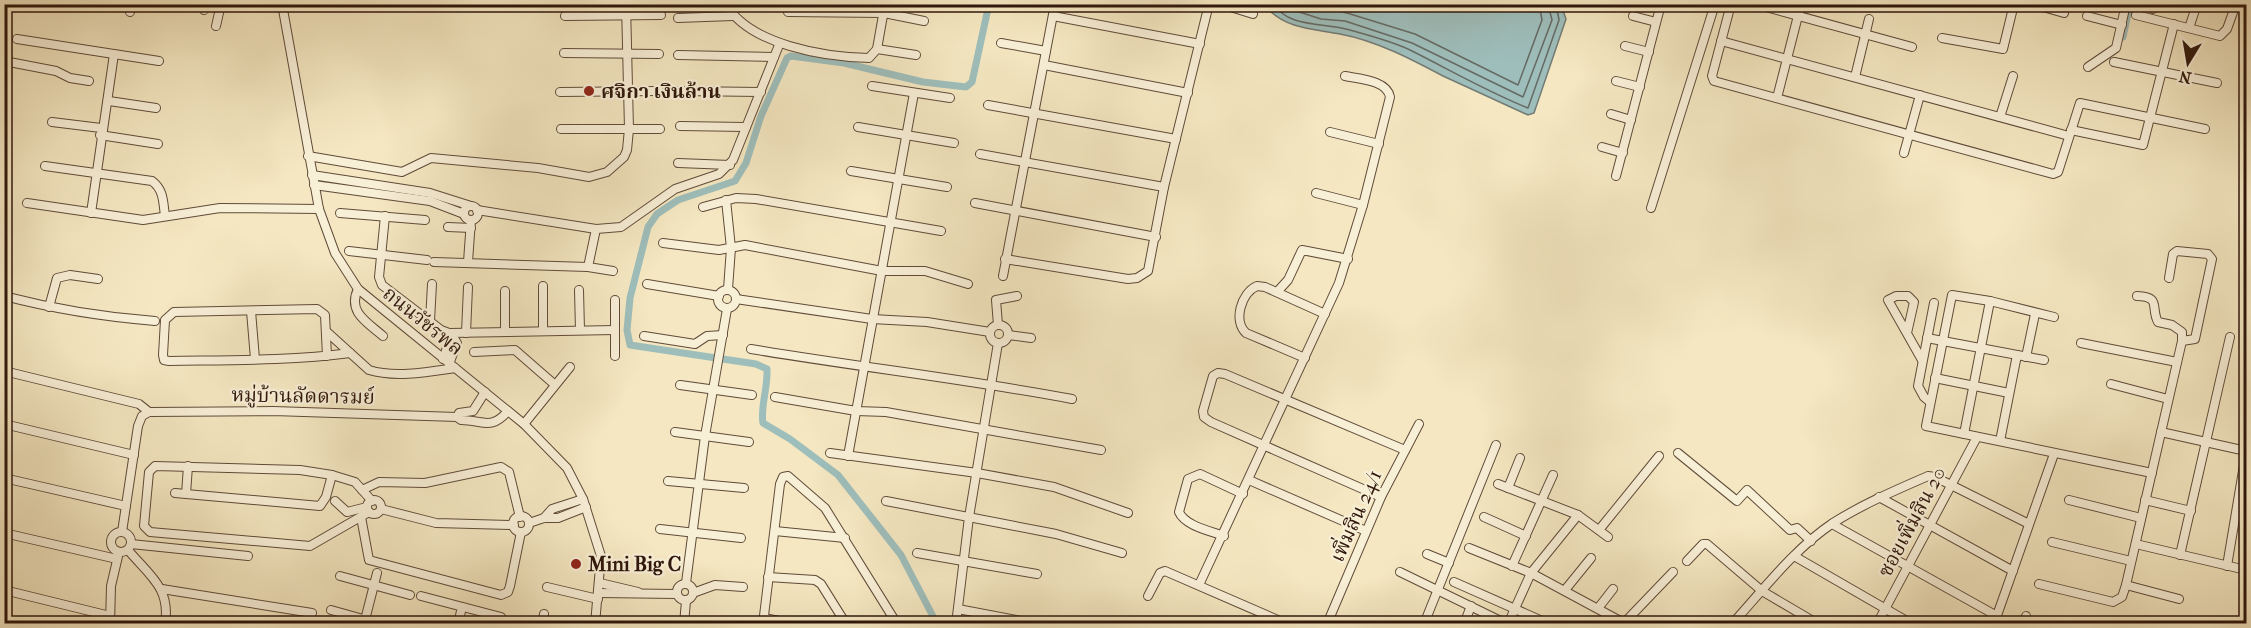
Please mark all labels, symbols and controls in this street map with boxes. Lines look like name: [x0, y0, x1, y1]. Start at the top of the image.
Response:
north arrow: [2158, 33, 2218, 93]
text: N: [2177, 67, 2193, 88]
place label: ศจิกา เงินล้าน: [601, 80, 721, 103]
marker: ศจิกา เงินล้าน: [582, 84, 596, 98]
street label: ถนนวัชรพล: [378, 282, 468, 360]
street label: หมู่บ้านลัดดารมย์: [231, 383, 375, 410]
street label: ซอยเพิ่มสิน 20: [1870, 461, 1951, 581]
street label: เพิ่มสิน 24/1: [1322, 465, 1386, 566]
place label: Mini Big C: [587, 553, 681, 576]
marker: Mini Big C: [569, 557, 583, 571]

